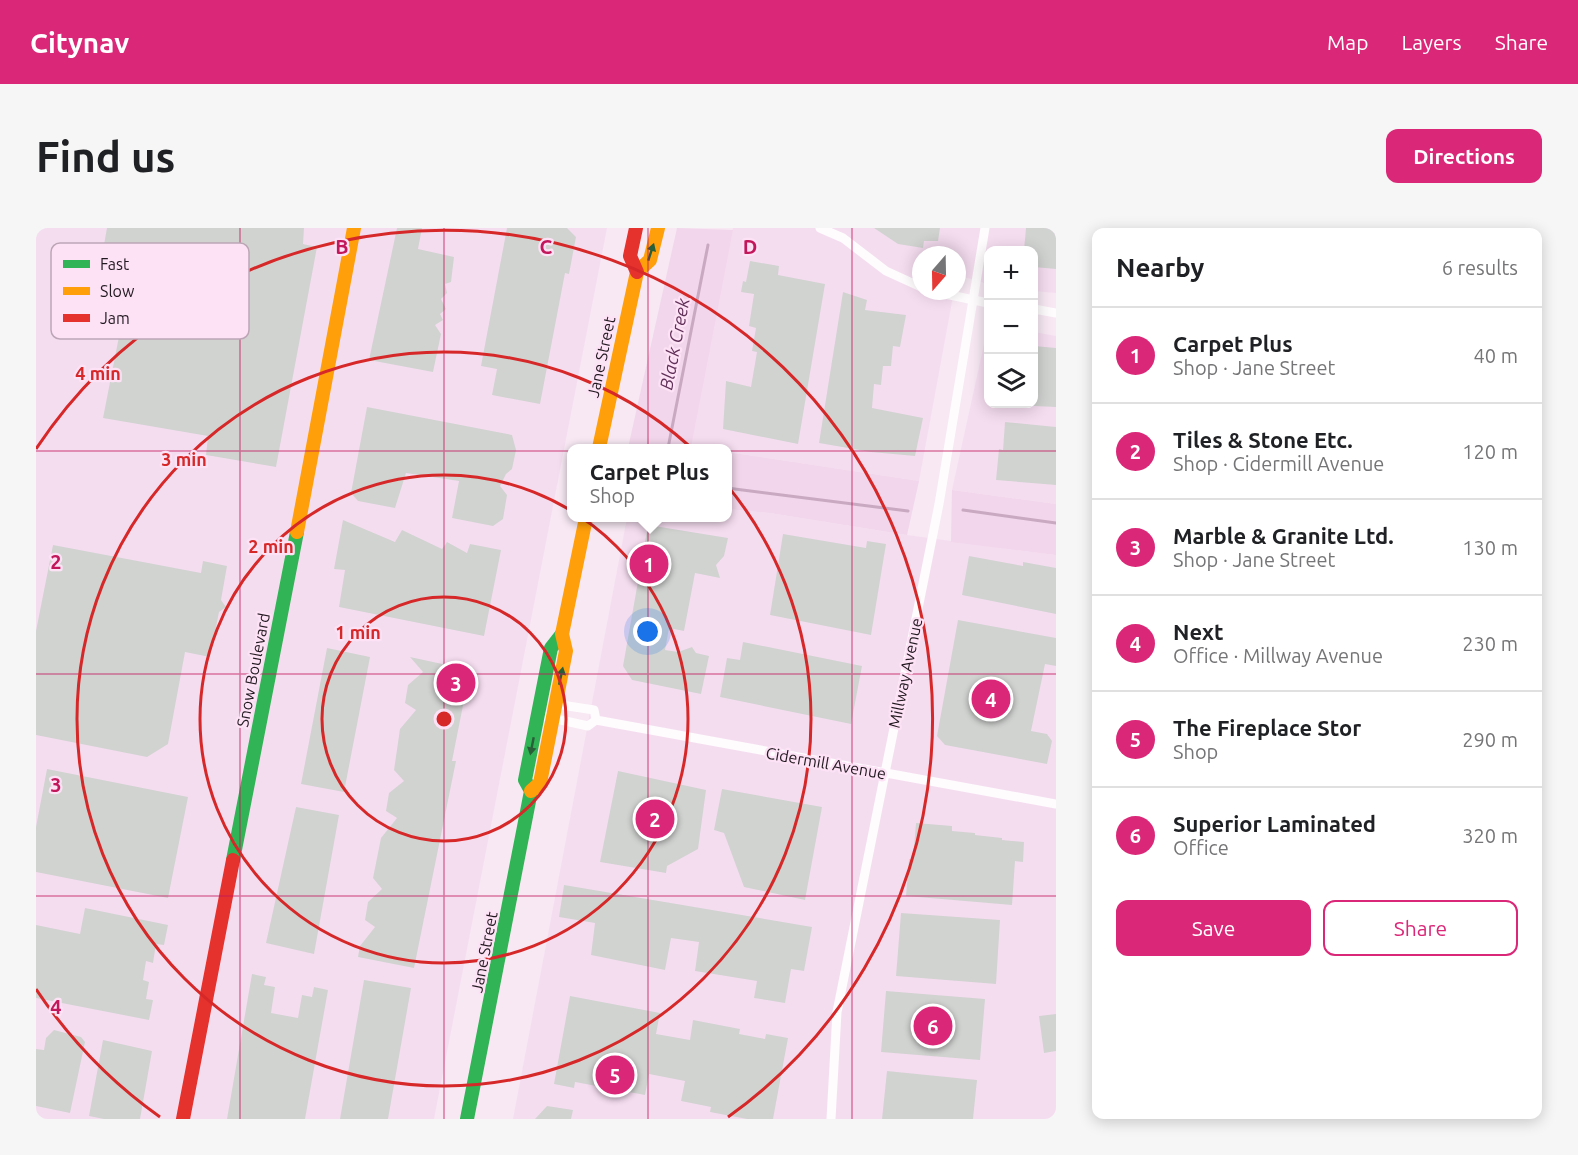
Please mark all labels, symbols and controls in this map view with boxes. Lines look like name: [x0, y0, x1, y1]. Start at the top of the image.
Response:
text: Citynav: [30, 27, 129, 58]
text: Map: [1327, 30, 1368, 54]
text: Layers: [1401, 30, 1462, 54]
text: Share: [1495, 30, 1548, 54]
button: Directions: [1386, 129, 1542, 183]
text: Find us: [36, 133, 175, 180]
text: B: [335, 235, 349, 258]
text: C: [540, 235, 553, 258]
text: D: [743, 235, 757, 258]
legend: [51, 243, 249, 339]
one-way arrow: [647, 243, 657, 261]
north arrow: [912, 246, 966, 300]
map controls: [984, 246, 1038, 408]
button: +: [984, 246, 1038, 300]
text: Nearby: [1116, 253, 1204, 282]
text: Fast: [100, 255, 130, 273]
text: 6 results: [1442, 256, 1518, 279]
text: Slow: [100, 282, 135, 300]
water label: Black Creek: [655, 295, 693, 391]
button: −: [984, 300, 1038, 354]
text: Jam: [100, 309, 130, 327]
street label: Jane Street: [584, 314, 619, 399]
text: Carpet Plus: [1173, 331, 1293, 356]
text: 1: [1130, 344, 1141, 367]
text: 40 m: [1474, 344, 1518, 367]
button: layers: [984, 354, 1038, 408]
text: Shop · Jane Street: [1173, 356, 1335, 379]
text: 4 min: [75, 363, 121, 383]
text: Tiles & Stone Etc.: [1173, 427, 1353, 452]
text: 2: [1130, 440, 1141, 463]
text: 120 m: [1462, 440, 1518, 463]
popup: [567, 444, 732, 522]
text: 3 min: [161, 449, 207, 469]
text: Shop · Cidermill Avenue: [1173, 452, 1384, 475]
text: Carpet Plus: [590, 459, 709, 484]
text: Shop: [590, 484, 635, 507]
text: Marble & Granite Ltd.: [1173, 523, 1394, 548]
text: 2 min: [248, 536, 294, 556]
text: 3: [1130, 536, 1141, 559]
text: 130 m: [1462, 536, 1518, 559]
pin: 1: [630, 542, 668, 586]
text: Shop · Jane Street: [1173, 548, 1335, 571]
text: 2: [50, 550, 62, 573]
street label: Snow Boulevard: [233, 611, 273, 729]
street label: Millway Avenue: [885, 616, 925, 730]
your location: [633, 617, 662, 646]
text: Next: [1173, 619, 1224, 644]
text: 1 min: [335, 622, 381, 642]
text: 4: [1130, 632, 1141, 655]
text: 230 m: [1462, 632, 1518, 655]
text: Office · Millway Avenue: [1173, 644, 1383, 667]
pin: 3: [436, 660, 476, 706]
one-way arrow: [557, 667, 566, 686]
pin: 4: [972, 676, 1010, 722]
centre of rings: [434, 709, 454, 729]
text: The Fireplace Stor: [1173, 715, 1361, 740]
text: 5: [1130, 728, 1141, 751]
text: 290 m: [1462, 728, 1518, 751]
one-way arrow: [527, 737, 536, 756]
text: Shop: [1173, 740, 1218, 763]
street label: Cidermill Avenue: [765, 744, 887, 782]
text: 3: [50, 773, 62, 796]
pin: 2: [636, 796, 674, 842]
text: Superior Laminated: [1173, 811, 1376, 836]
text: 6: [1130, 824, 1141, 847]
text: 320 m: [1462, 824, 1518, 847]
text: Office: [1173, 836, 1229, 859]
button: Save: [1116, 900, 1311, 956]
button: Share: [1323, 900, 1518, 956]
street label: Jane Street: [467, 909, 501, 994]
text: 4: [50, 995, 62, 1018]
pin: 6: [914, 1004, 952, 1048]
pin: 5: [596, 1052, 634, 1098]

